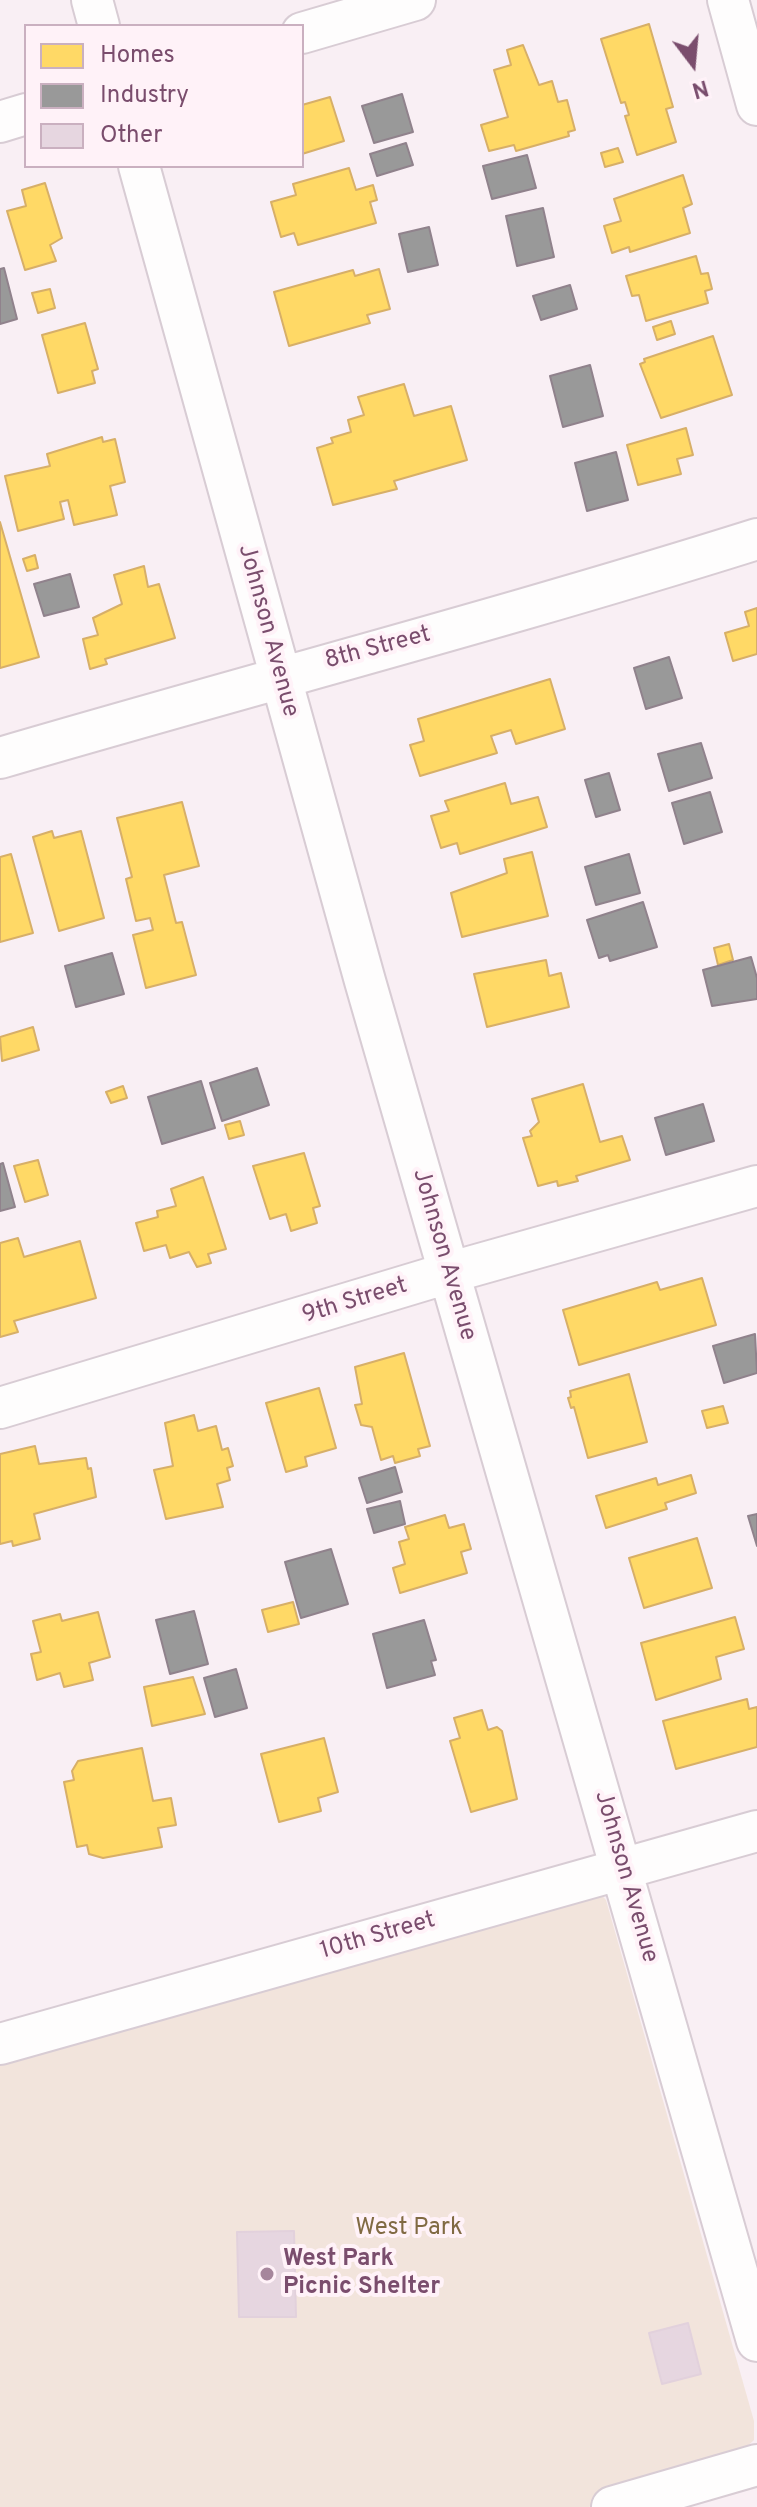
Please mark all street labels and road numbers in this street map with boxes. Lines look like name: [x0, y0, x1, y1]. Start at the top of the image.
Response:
street label: Johnson Avenue: [230, 542, 304, 720]
street label: 8th Street: [322, 621, 434, 677]
street label: Johnson Avenue: [405, 1166, 481, 1344]
street label: 9th Street: [299, 1272, 411, 1332]
street label: Johnson Avenue: [587, 1788, 663, 1966]
street label: 10th Street: [317, 1907, 439, 1967]

